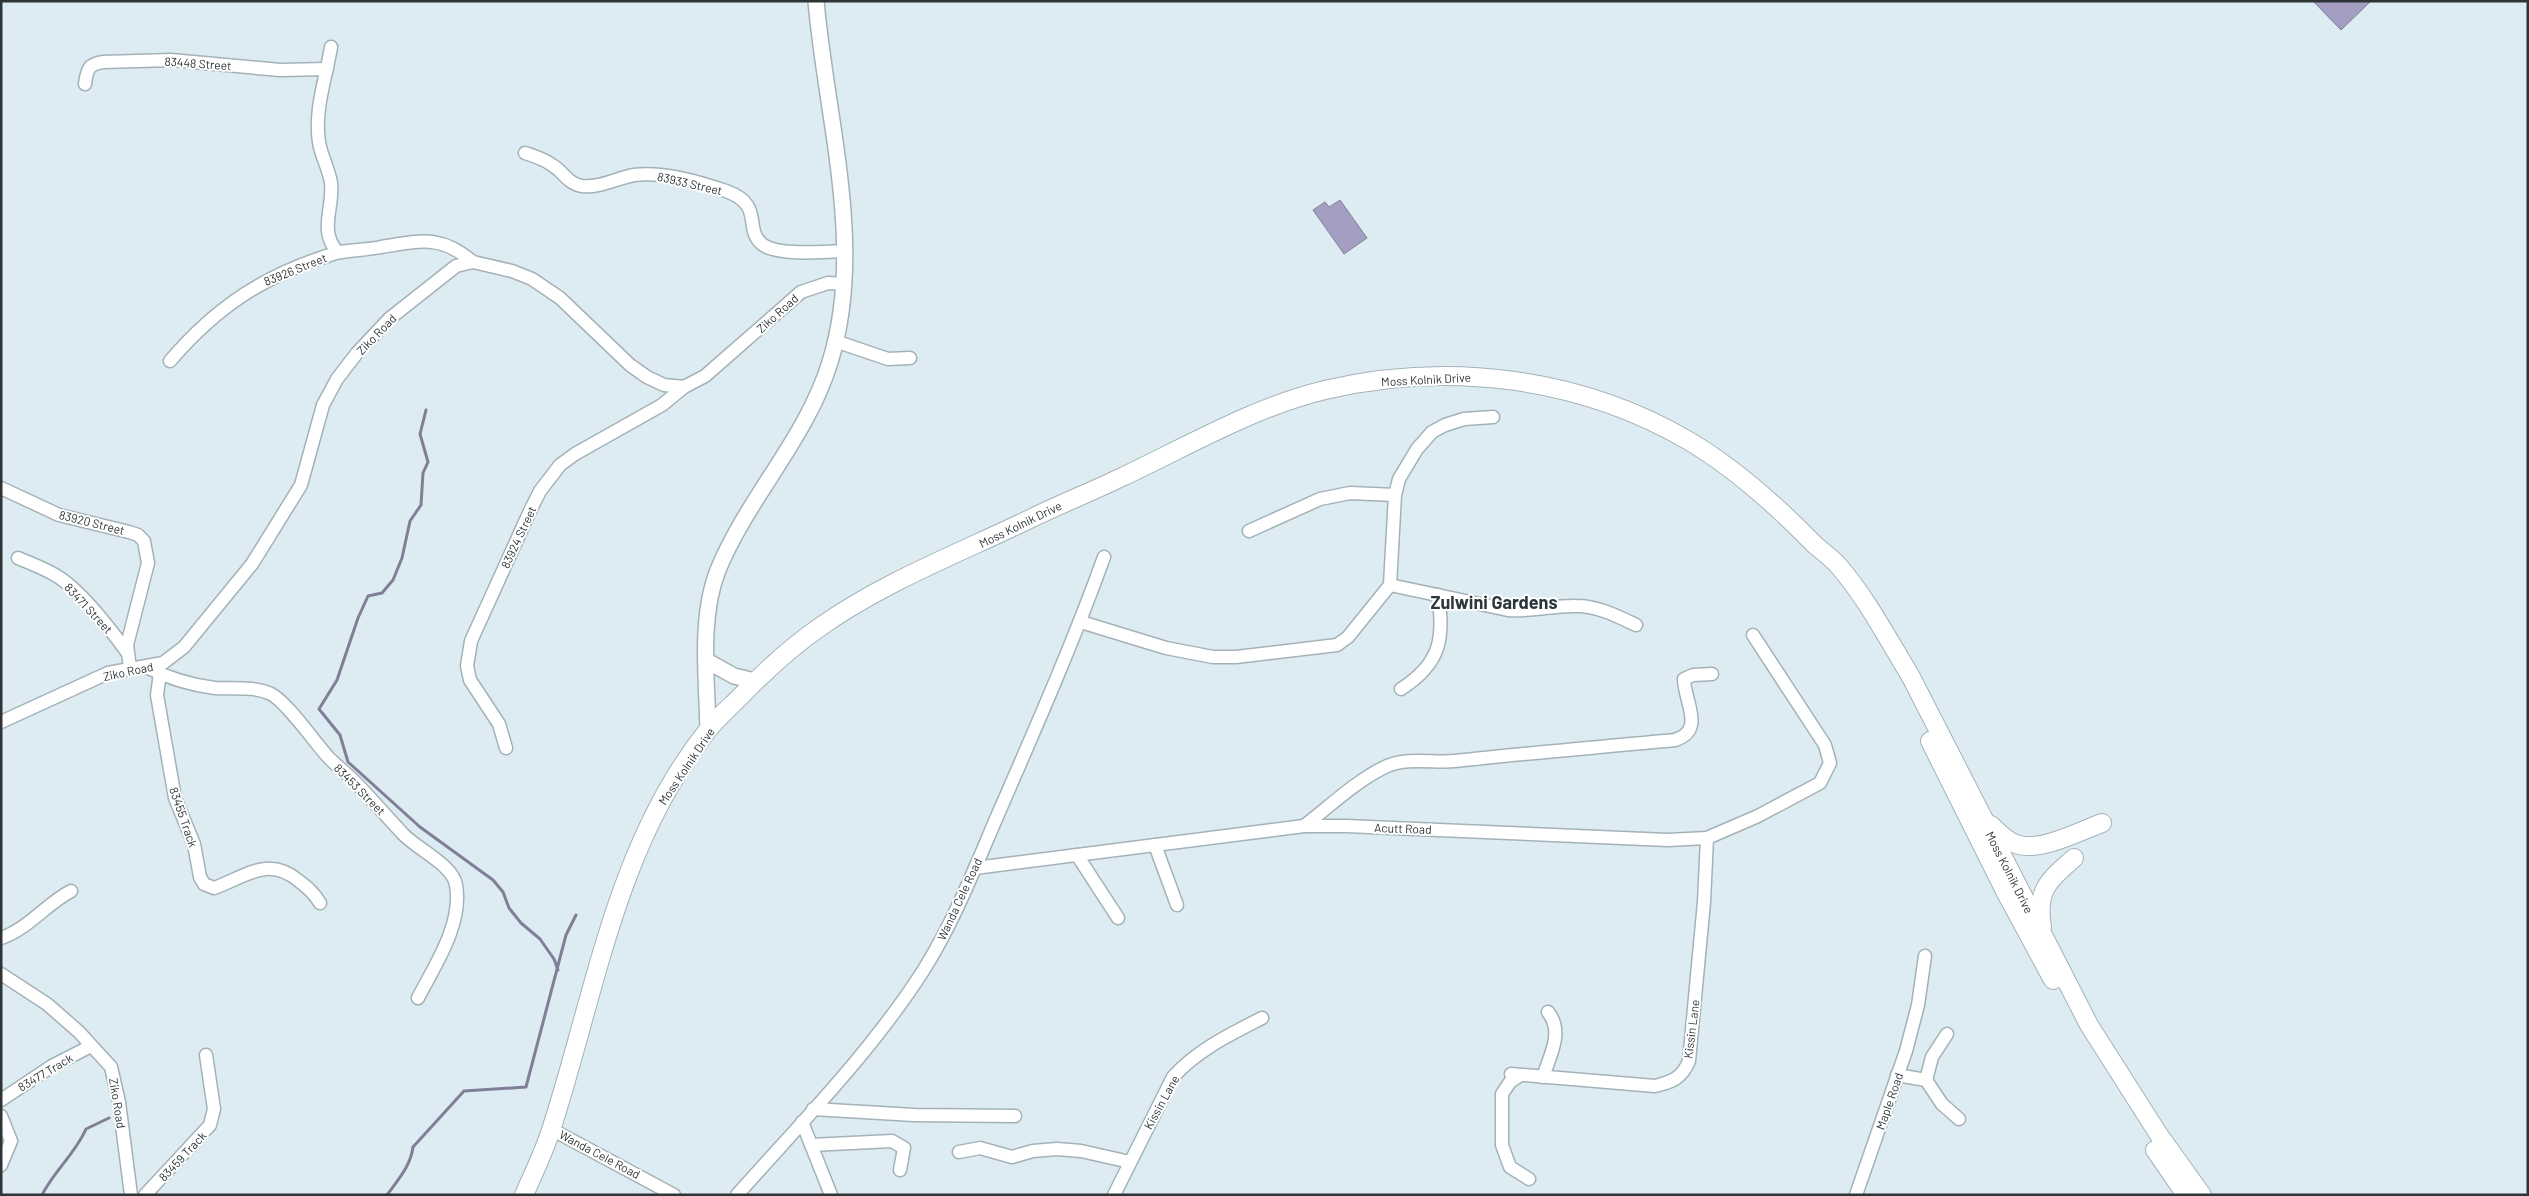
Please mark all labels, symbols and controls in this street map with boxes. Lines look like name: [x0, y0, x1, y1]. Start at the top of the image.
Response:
street label: 83448 Street: [164, 54, 232, 72]
street label: 83933 Street: [656, 169, 724, 197]
street label: 83926 Street: [262, 250, 328, 288]
street label: Ziko Road: [753, 291, 801, 335]
street label: Ziko Road: [353, 311, 399, 357]
street label: Moss Kolnik Drive: [1381, 370, 1471, 388]
street label: Moss Kolnik Drive: [976, 498, 1064, 550]
street label: 83924 Street: [498, 504, 538, 570]
street label: 83920 Street: [58, 507, 126, 537]
street label: 83471 Street: [62, 580, 116, 636]
district label: Zulwini Gardens: [1431, 591, 1557, 613]
street label: Ziko Road: [102, 659, 154, 683]
street label: Moss Kolnik Drive: [655, 725, 717, 807]
street label: 83453 Street: [332, 761, 388, 817]
street label: 83455 Track: [167, 785, 201, 849]
street label: Acutt Road: [1374, 820, 1432, 836]
street label: Moss Kolnik Drive: [1983, 829, 2037, 915]
street label: Wanda Cele Road: [934, 856, 984, 942]
street label: Kissin Lane: [1680, 999, 1702, 1059]
street label: 83477 Track: [15, 1050, 75, 1094]
street label: Maple Road: [1873, 1071, 1905, 1131]
street label: Kissin Lane: [1140, 1073, 1182, 1131]
street label: Ziko Road: [107, 1077, 129, 1129]
street label: Wanda Cele Road: [557, 1127, 643, 1181]
street label: 83459 Track: [155, 1128, 209, 1184]

